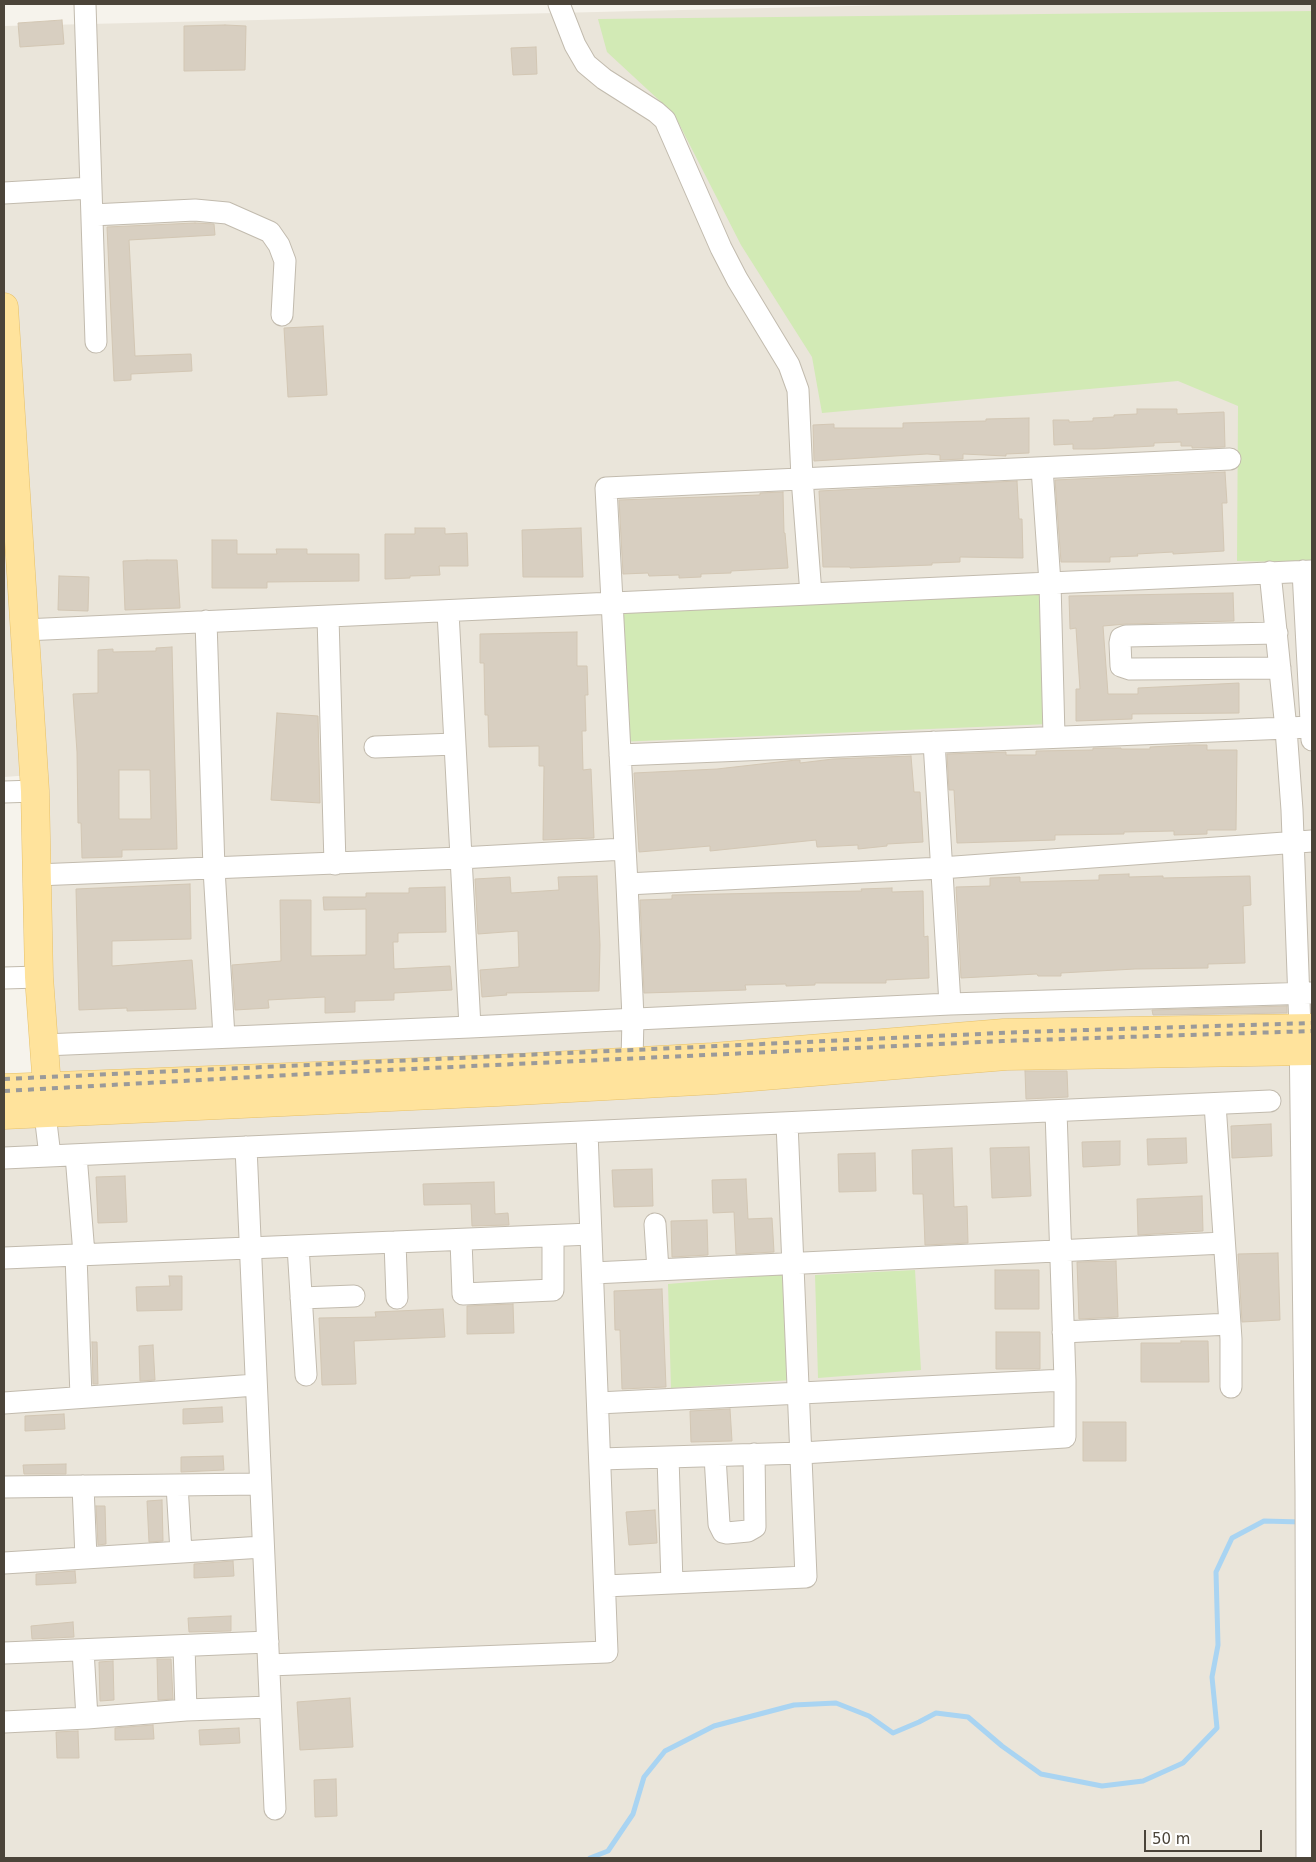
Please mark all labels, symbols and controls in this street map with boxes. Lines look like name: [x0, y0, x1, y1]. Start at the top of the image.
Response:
scale bar: [1146, 1820, 1264, 1852]
text: 50 m: [1152, 1830, 1190, 1848]

